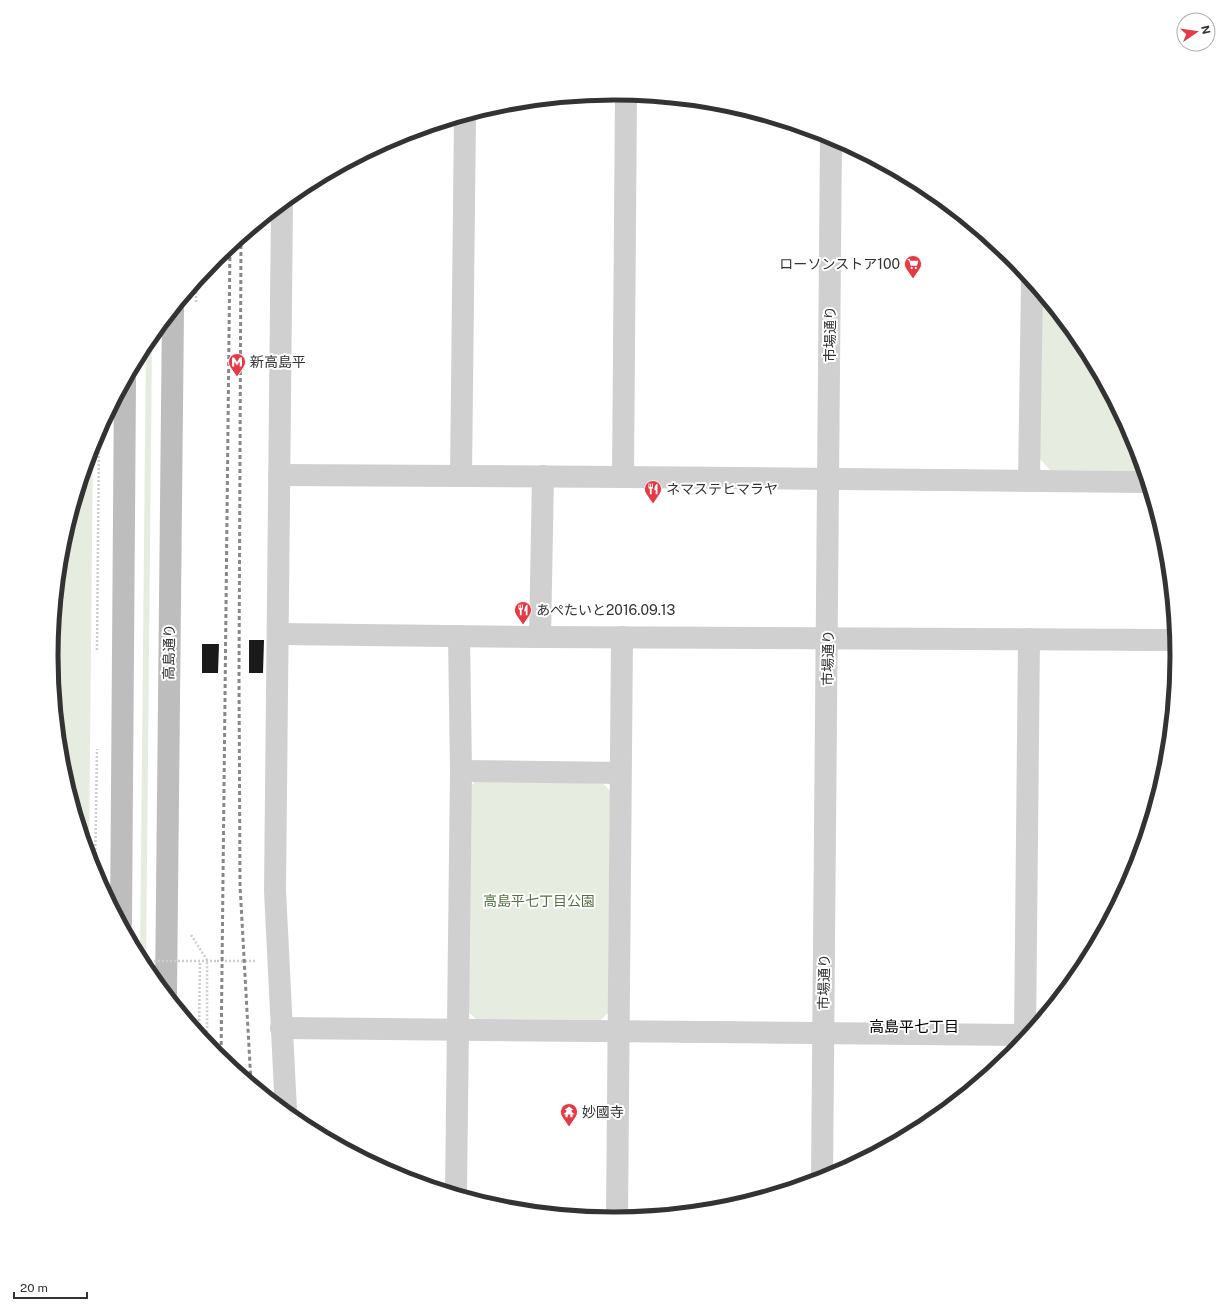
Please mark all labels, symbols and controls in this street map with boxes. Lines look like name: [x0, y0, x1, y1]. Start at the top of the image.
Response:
north arrow: [1176, 12, 1216, 52]
text: N: [1199, 24, 1213, 35]
supermarket icon: ローソンストア100: [903, 254, 923, 279]
place label: ローソンストア100: [780, 256, 900, 272]
street label: 市場通り: [822, 306, 838, 362]
metro station icon: 新高島平: [227, 352, 247, 377]
place label: 新高島平: [250, 354, 306, 370]
restaurant icon: ネマステヒマラヤ: [643, 479, 663, 504]
place label: ネマステヒマラヤ: [666, 481, 778, 497]
restaurant icon: あぺたいと2016.09.13: [513, 600, 533, 625]
place label: あぺたいと2016.09.13: [536, 602, 676, 618]
street label: 高島通り: [161, 624, 177, 680]
street label: 市場通り: [820, 630, 836, 686]
park label: 高島平七丁目公園: [483, 893, 595, 909]
street label: 市場通り: [816, 954, 832, 1010]
district label: 高島平七丁目: [869, 1018, 959, 1035]
temple icon: 妙國寺: [559, 1102, 579, 1127]
place label: 妙國寺: [582, 1104, 624, 1120]
scale bar: [14, 1274, 87, 1300]
text: 20 m: [20, 1281, 48, 1295]

